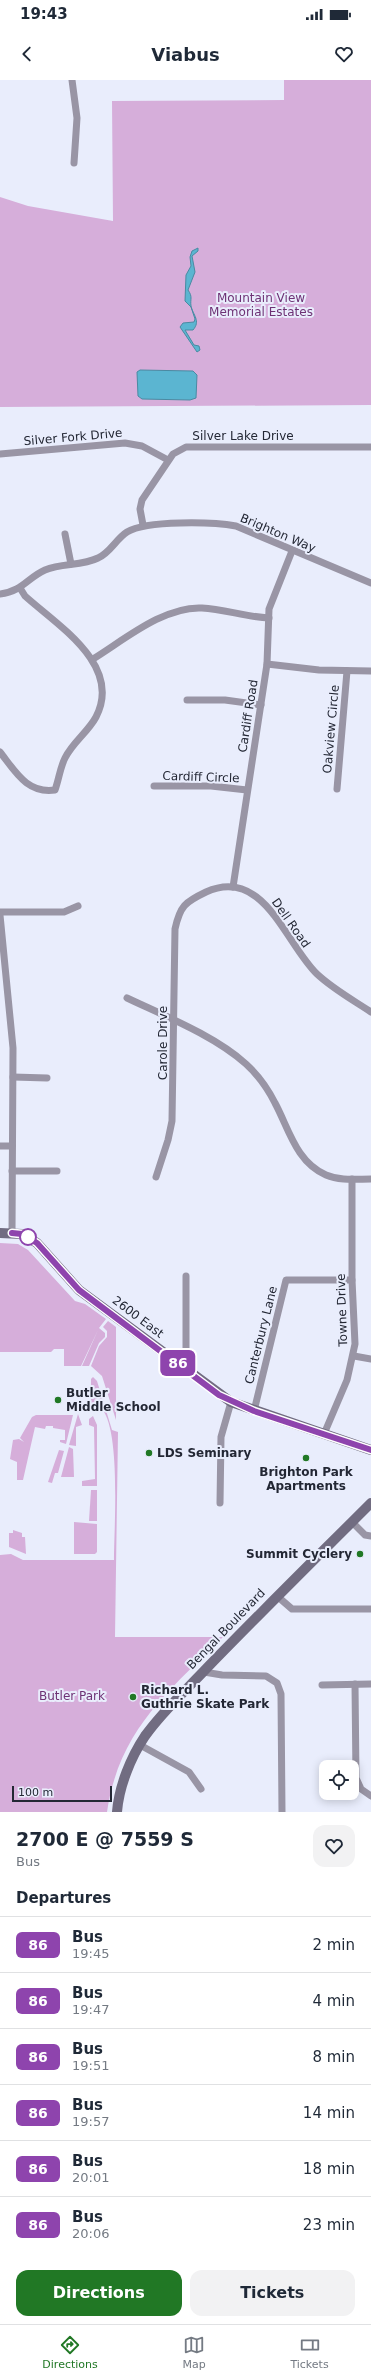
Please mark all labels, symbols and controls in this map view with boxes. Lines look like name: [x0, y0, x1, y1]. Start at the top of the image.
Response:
text: 19:43: [20, 5, 68, 23]
icon: back: [16, 43, 38, 65]
icon: heart: [333, 43, 355, 65]
text: Viabus: [151, 44, 220, 65]
park label: Mountain View Memorial Estates: [209, 291, 313, 319]
street label: Silver Fork Drive: [23, 426, 123, 448]
street label: Silver Lake Drive: [192, 429, 294, 443]
street label: Brighton Way: [238, 511, 318, 555]
street label: Cardiff Road: [235, 679, 261, 753]
street label: Oakview Circle: [320, 684, 342, 774]
street label: Cardiff Circle: [162, 769, 240, 785]
street label: Dell Road: [269, 896, 313, 950]
street label: Carole Drive: [156, 1006, 170, 1080]
unlabelled marker: [19, 1228, 37, 1246]
street label: Towne Drive: [334, 1273, 350, 1348]
street label: Canterbury Lane: [242, 1285, 280, 1385]
street label: 2600 East: [110, 1293, 167, 1341]
line badge: 86: [160, 1350, 196, 1376]
text: 86: [168, 1355, 188, 1371]
place label: Butler Middle School: [66, 1386, 161, 1414]
marker: Butler Middle School: [53, 1395, 63, 1405]
place label: LDS Seminary: [157, 1446, 251, 1460]
marker: LDS Seminary: [144, 1448, 154, 1458]
marker: Brighton Park Apartments: [301, 1453, 311, 1463]
place label: Brighton Park Apartments: [259, 1465, 354, 1493]
place label: Summit Cyclery: [246, 1547, 352, 1561]
marker: Summit Cyclery: [355, 1549, 365, 1559]
street label: Bengal Boulevard: [184, 1586, 268, 1672]
place label: Richard L. Guthrie Skate Park: [141, 1683, 270, 1711]
park label: Butler Park: [39, 1689, 105, 1703]
marker: Richard L. Guthrie Skate Park: [128, 1692, 138, 1702]
map controls: [319, 1760, 359, 1800]
button: locate: [319, 1760, 359, 1800]
scale bar: [12, 1784, 112, 1803]
text: 100 m: [18, 1786, 53, 1799]
button: heart: [313, 1825, 355, 1867]
text: 2700 E @ 7559 S: [16, 1828, 194, 1850]
text: Bus: [16, 1854, 40, 1869]
text: Departures: [16, 1889, 111, 1907]
text: Bus: [72, 1928, 103, 1946]
text: 2 min: [312, 1936, 355, 1954]
text: 86: [28, 1937, 48, 1953]
text: 19:45: [72, 1946, 109, 1961]
text: Bus: [72, 1984, 103, 2002]
text: 4 min: [312, 1992, 355, 2010]
text: 86: [28, 1993, 48, 2009]
text: 19:47: [72, 2002, 109, 2017]
text: Bus: [72, 2040, 103, 2058]
text: 8 min: [312, 2048, 355, 2066]
text: 86: [28, 2049, 48, 2065]
text: 19:51: [72, 2058, 109, 2073]
text: Bus: [72, 2096, 103, 2114]
text: 14 min: [303, 2104, 355, 2122]
text: 86: [28, 2105, 48, 2121]
text: 19:57: [72, 2114, 109, 2129]
text: Bus: [72, 2152, 103, 2170]
text: 18 min: [303, 2160, 355, 2178]
text: 86: [28, 2161, 48, 2177]
text: 20:01: [72, 2170, 109, 2185]
text: Bus: [72, 2208, 103, 2226]
text: 23 min: [303, 2216, 355, 2234]
text: 86: [28, 2217, 48, 2233]
text: 20:06: [72, 2226, 109, 2241]
button: Directions: [16, 2270, 182, 2316]
button: Tickets: [190, 2270, 355, 2316]
tab: Directions: [42, 2334, 98, 2371]
tab: Map: [182, 2334, 206, 2371]
tab: Tickets: [290, 2334, 329, 2371]

